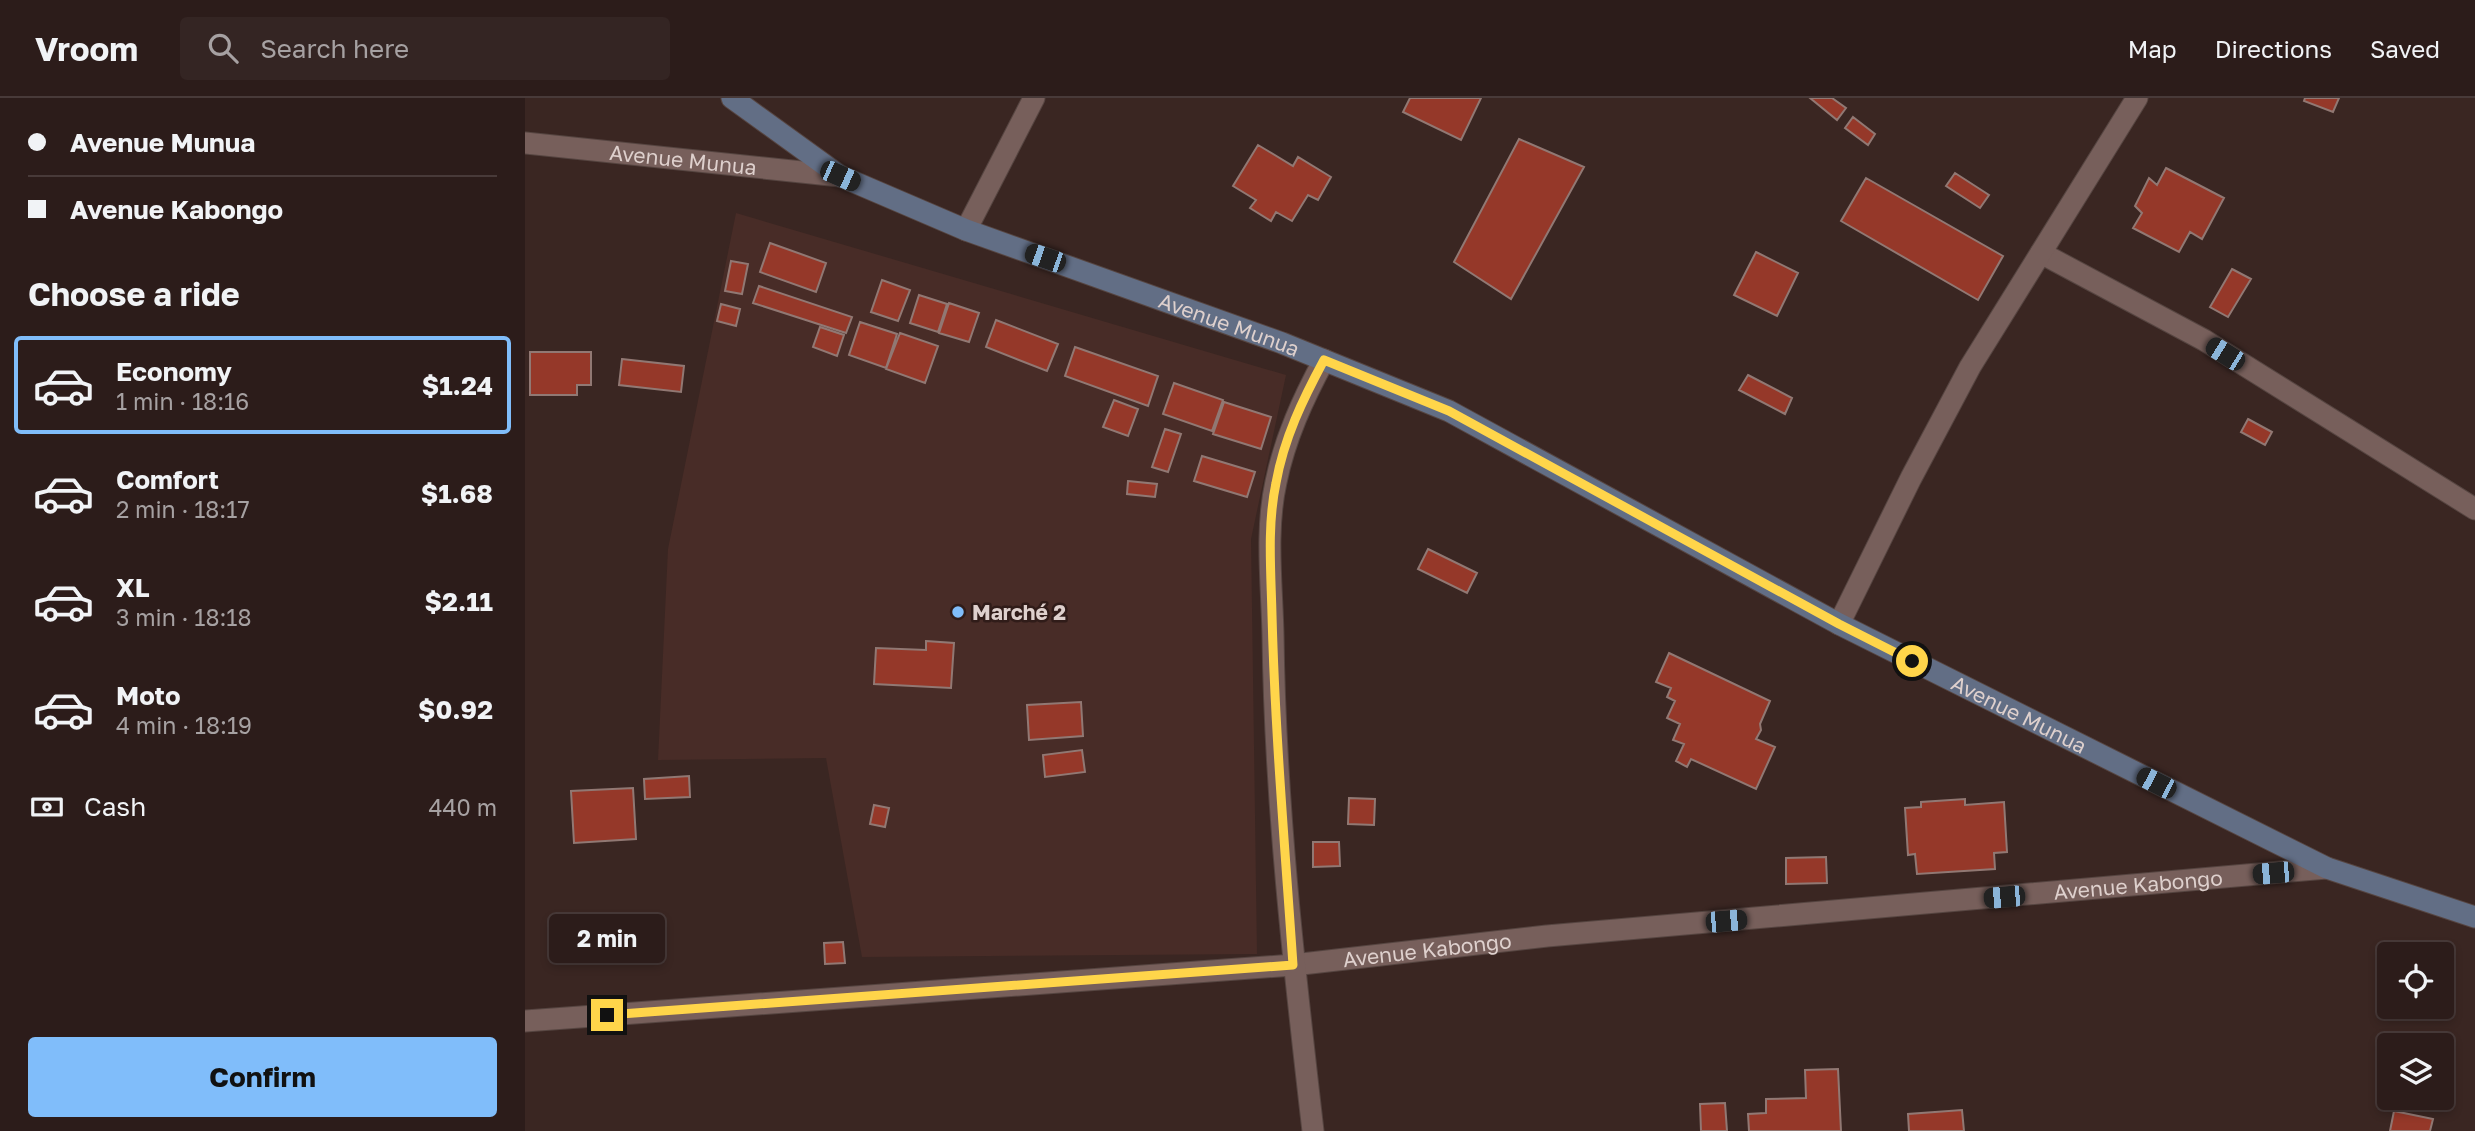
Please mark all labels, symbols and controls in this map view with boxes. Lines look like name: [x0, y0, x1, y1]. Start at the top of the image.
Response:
search box: [180, 17, 670, 80]
text: Vroom: [35, 29, 138, 68]
icon: search: [204, 29, 242, 67]
text: Search here: [260, 33, 409, 64]
text: Map: [2128, 34, 2177, 63]
text: Directions: [2215, 34, 2332, 63]
text: Saved: [2370, 34, 2440, 63]
text: Avenue Munua: [70, 127, 255, 158]
street label: Avenue Munua: [608, 139, 758, 180]
car: [817, 158, 864, 194]
text: Avenue Kabongo: [70, 194, 283, 225]
car: [1022, 241, 1069, 275]
text: Choose a ride: [28, 275, 240, 313]
street label: Avenue Munua: [1155, 287, 1304, 362]
car: [2202, 334, 2249, 374]
icon: car: [32, 354, 95, 417]
text: Economy: [116, 356, 232, 387]
text: $1.24: [422, 370, 493, 401]
text: 1 min · 18:16: [116, 387, 249, 415]
icon: car: [32, 462, 95, 525]
text: Comfort: [116, 464, 219, 495]
text: $1.68: [421, 478, 493, 509]
text: 2 min · 18:17: [116, 495, 250, 523]
icon: car: [32, 570, 95, 633]
text: XL: [116, 572, 150, 603]
text: $2.11: [425, 586, 493, 617]
place label: Marché 2: [972, 599, 1066, 625]
text: 3 min · 18:18: [116, 603, 252, 631]
marker: Marché 2: [950, 604, 966, 620]
route start: [1896, 645, 1928, 677]
street label: Avenue Munua: [1947, 669, 2091, 759]
icon: car: [32, 678, 95, 741]
text: Moto: [116, 680, 181, 711]
text: $0.92: [418, 694, 493, 725]
text: 4 min · 18:19: [116, 711, 252, 739]
car: [2133, 764, 2180, 802]
icon: cash: [28, 788, 66, 826]
text: Cash: [84, 791, 146, 822]
text: 440 m: [429, 793, 497, 821]
car: [2252, 861, 2295, 885]
street label: Avenue Kabongo: [2052, 864, 2224, 905]
car: [1983, 885, 2026, 909]
car: [1705, 909, 1748, 933]
callout: 2 min: [549, 914, 665, 962]
text: 2 min: [577, 924, 637, 952]
street label: Avenue Kabongo: [1341, 927, 1513, 972]
map controls: [2377, 942, 2454, 1110]
button: locate: [2377, 942, 2454, 1019]
route end: [591, 999, 623, 1031]
button: layers: [2377, 1033, 2454, 1110]
button: Confirm: [28, 1037, 497, 1117]

